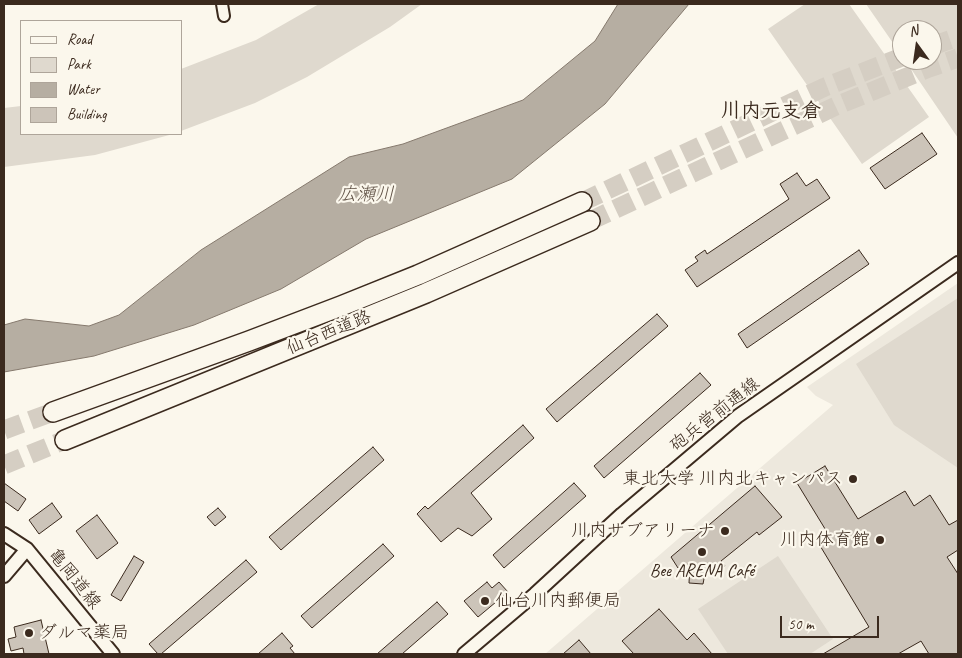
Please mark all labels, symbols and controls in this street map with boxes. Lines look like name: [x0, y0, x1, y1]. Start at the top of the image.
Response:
legend: [20, 20, 182, 135]
north arrow: [892, 20, 942, 70]
text: N: [907, 22, 920, 40]
text: Road: [67, 30, 92, 49]
text: Park: [67, 55, 91, 74]
text: Water: [67, 80, 100, 99]
district label: 川内元支倉: [721, 100, 821, 124]
text: Building: [67, 105, 106, 124]
water label: 広瀬川: [338, 184, 394, 206]
street label: 仙台西道路: [283, 306, 375, 360]
street label: 砲兵営前通線: [666, 373, 764, 457]
place label: 東北大学 川内北キャンパス: [623, 468, 843, 490]
marker: 東北大学 川内北キャンパス: [847, 473, 859, 485]
place label: 川内サブアリーナ: [571, 520, 715, 542]
marker: 川内サブアリーナ: [719, 525, 731, 537]
place label: 川内体育館: [780, 529, 870, 551]
marker: 川内体育館: [874, 534, 886, 546]
street label: 亀岡道線: [43, 544, 105, 614]
marker: Bee ARENA Café: [696, 546, 708, 558]
place label: Bee ARENA Café: [650, 560, 754, 582]
place label: 仙台川内郵便局: [495, 590, 621, 612]
marker: 仙台川内郵便局: [479, 595, 491, 607]
scale bar: [782, 606, 881, 638]
text: 50 m: [788, 615, 814, 634]
place label: ダルマ薬局: [39, 622, 129, 644]
marker: ダルマ薬局: [23, 627, 35, 639]

